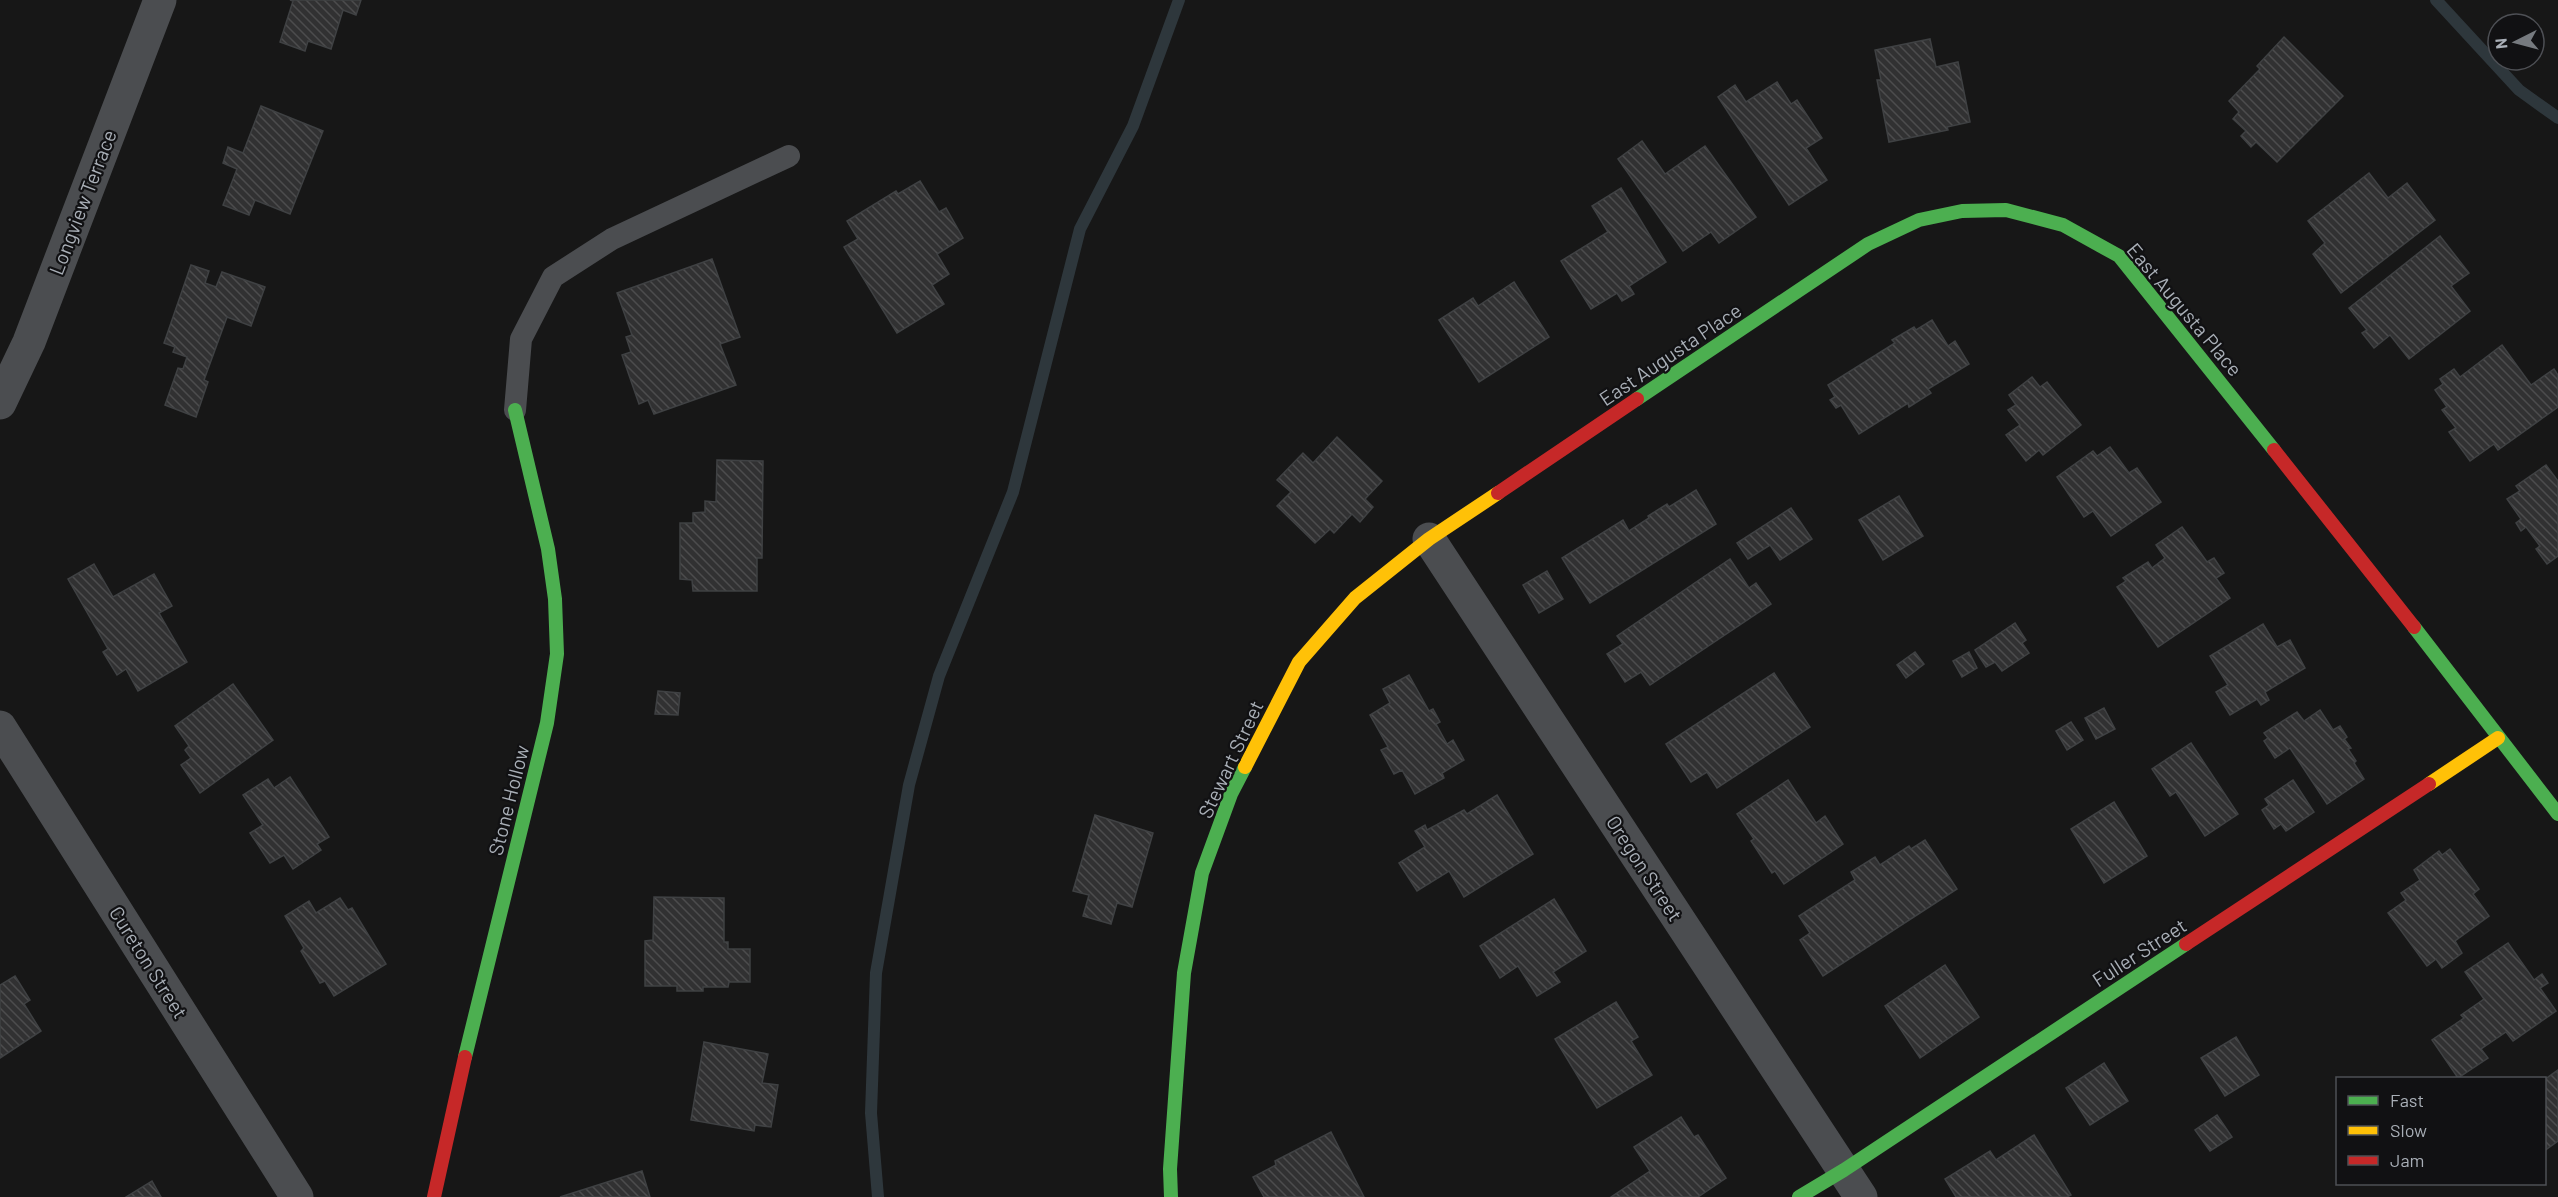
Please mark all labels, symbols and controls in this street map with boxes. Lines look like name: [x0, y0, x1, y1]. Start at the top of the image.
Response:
north arrow: [2486, 12, 2546, 72]
text: N: [2491, 37, 2511, 50]
street label: Longview Terrace: [43, 126, 121, 278]
street label: East Augusta Place: [2122, 238, 2248, 380]
street label: East Augusta Place: [1594, 298, 1746, 410]
street label: Stewart Street: [1192, 696, 1268, 822]
street label: Stone Hollow: [483, 742, 533, 858]
street label: Oregon Street: [1602, 811, 1688, 925]
street label: Cureton Street: [105, 901, 193, 1023]
street label: Fuller Street: [2087, 913, 2191, 991]
legend: [2336, 1077, 2546, 1185]
text: Fast: [2390, 1089, 2424, 1111]
text: Slow: [2390, 1119, 2427, 1141]
text: Jam: [2390, 1149, 2424, 1171]

